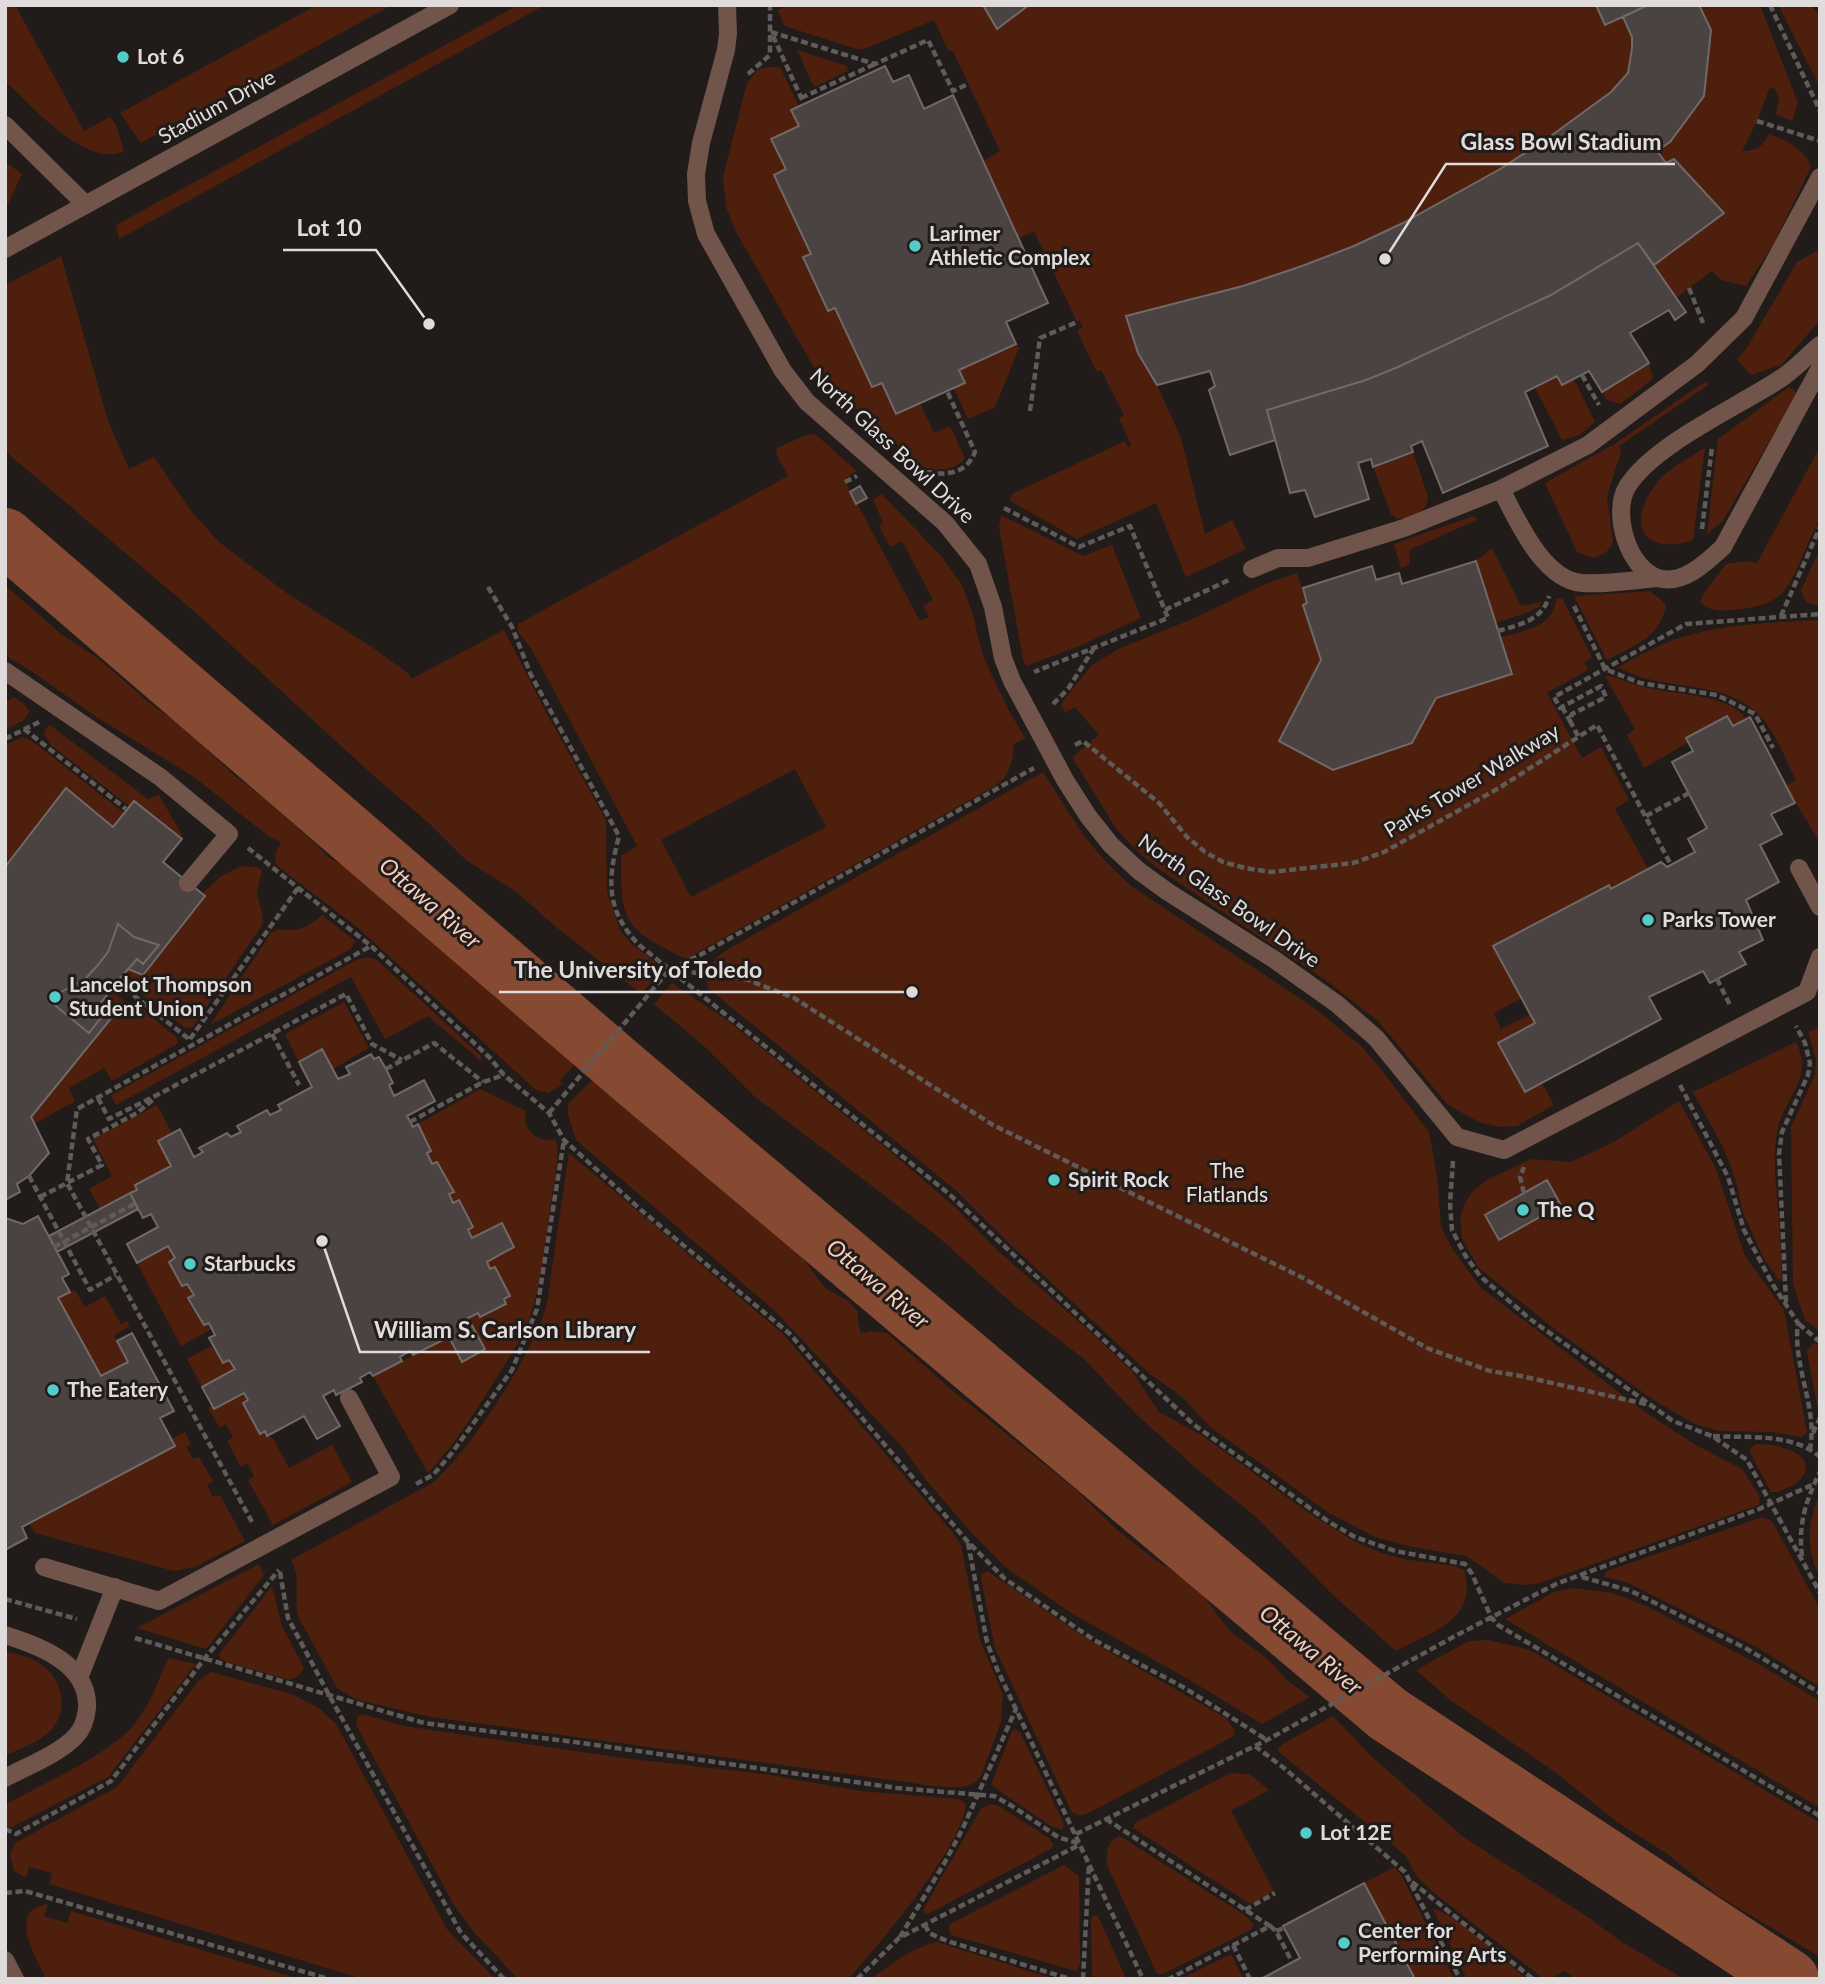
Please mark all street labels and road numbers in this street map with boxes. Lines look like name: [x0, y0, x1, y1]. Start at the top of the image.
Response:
street label: Stadium Drive: [153, 63, 279, 148]
street label: North Glass Bowl Drive: [805, 362, 981, 528]
street label: Parks Tower Walkway: [1379, 717, 1564, 842]
street label: North Glass Bowl Drive: [1134, 828, 1326, 972]

